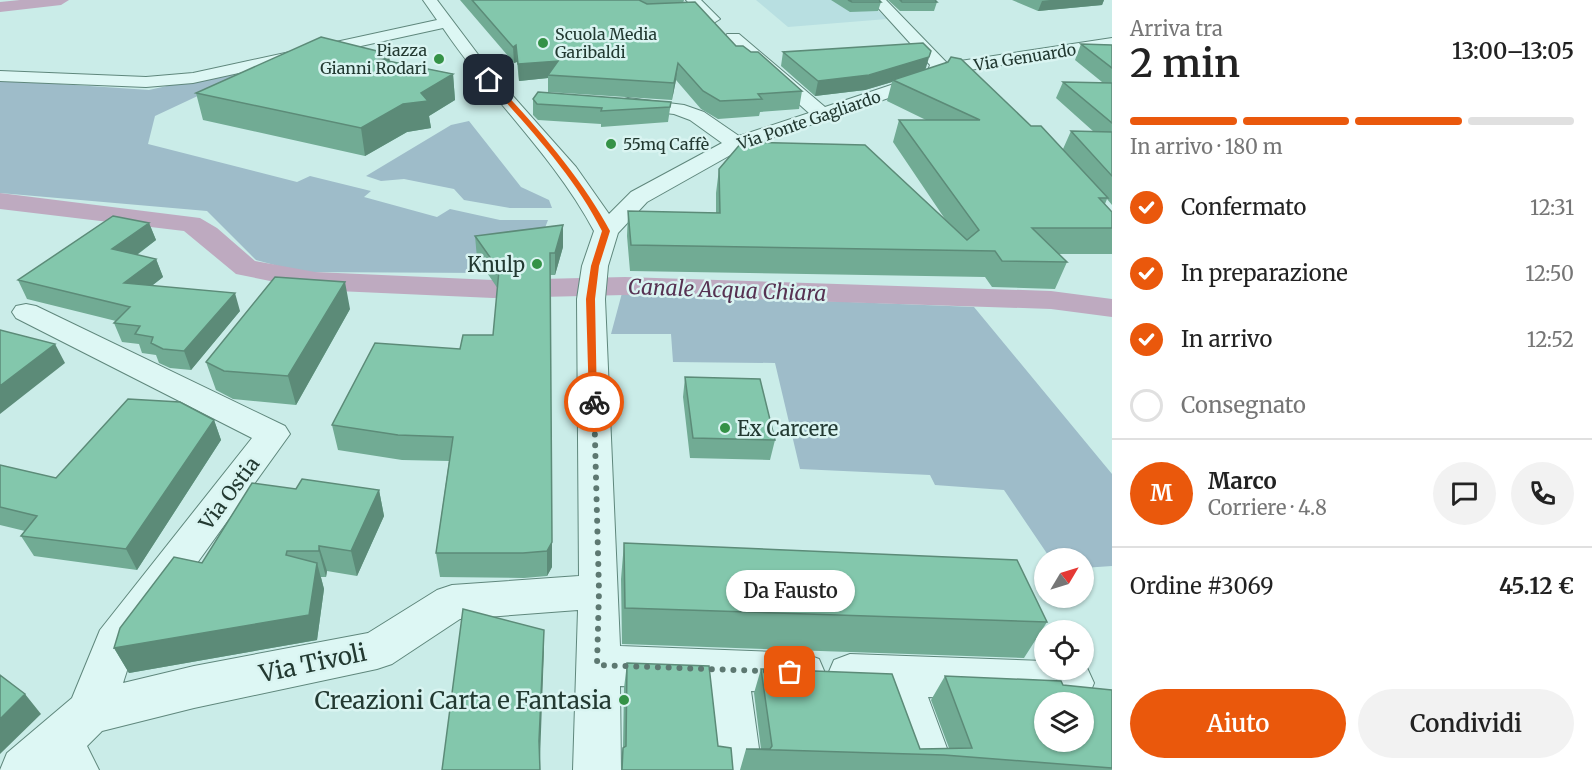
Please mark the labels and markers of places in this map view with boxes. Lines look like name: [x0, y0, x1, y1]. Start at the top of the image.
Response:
place label: Scuola Media Garibaldi: [555, 24, 657, 62]
marker: Scuola Media Garibaldi: [536, 36, 550, 50]
place label: Piazza Gianni Rodari: [320, 40, 427, 78]
marker: Piazza Gianni Rodari: [432, 52, 446, 66]
pin: [463, 54, 514, 105]
place label: 55mq Caffè: [623, 134, 709, 154]
marker: 55mq Caffè: [604, 137, 618, 151]
place label: Knulp: [467, 252, 525, 277]
marker: Knulp: [530, 257, 544, 271]
place label: Ex Carcere: [737, 416, 838, 441]
marker: Ex Carcere: [718, 421, 732, 435]
callout: Da Fausto: [726, 570, 854, 612]
pin: [764, 646, 815, 697]
place label: Creazioni Carta e Fantasia: [314, 685, 612, 716]
marker: Creazioni Carta e Fantasia: [617, 693, 631, 707]

